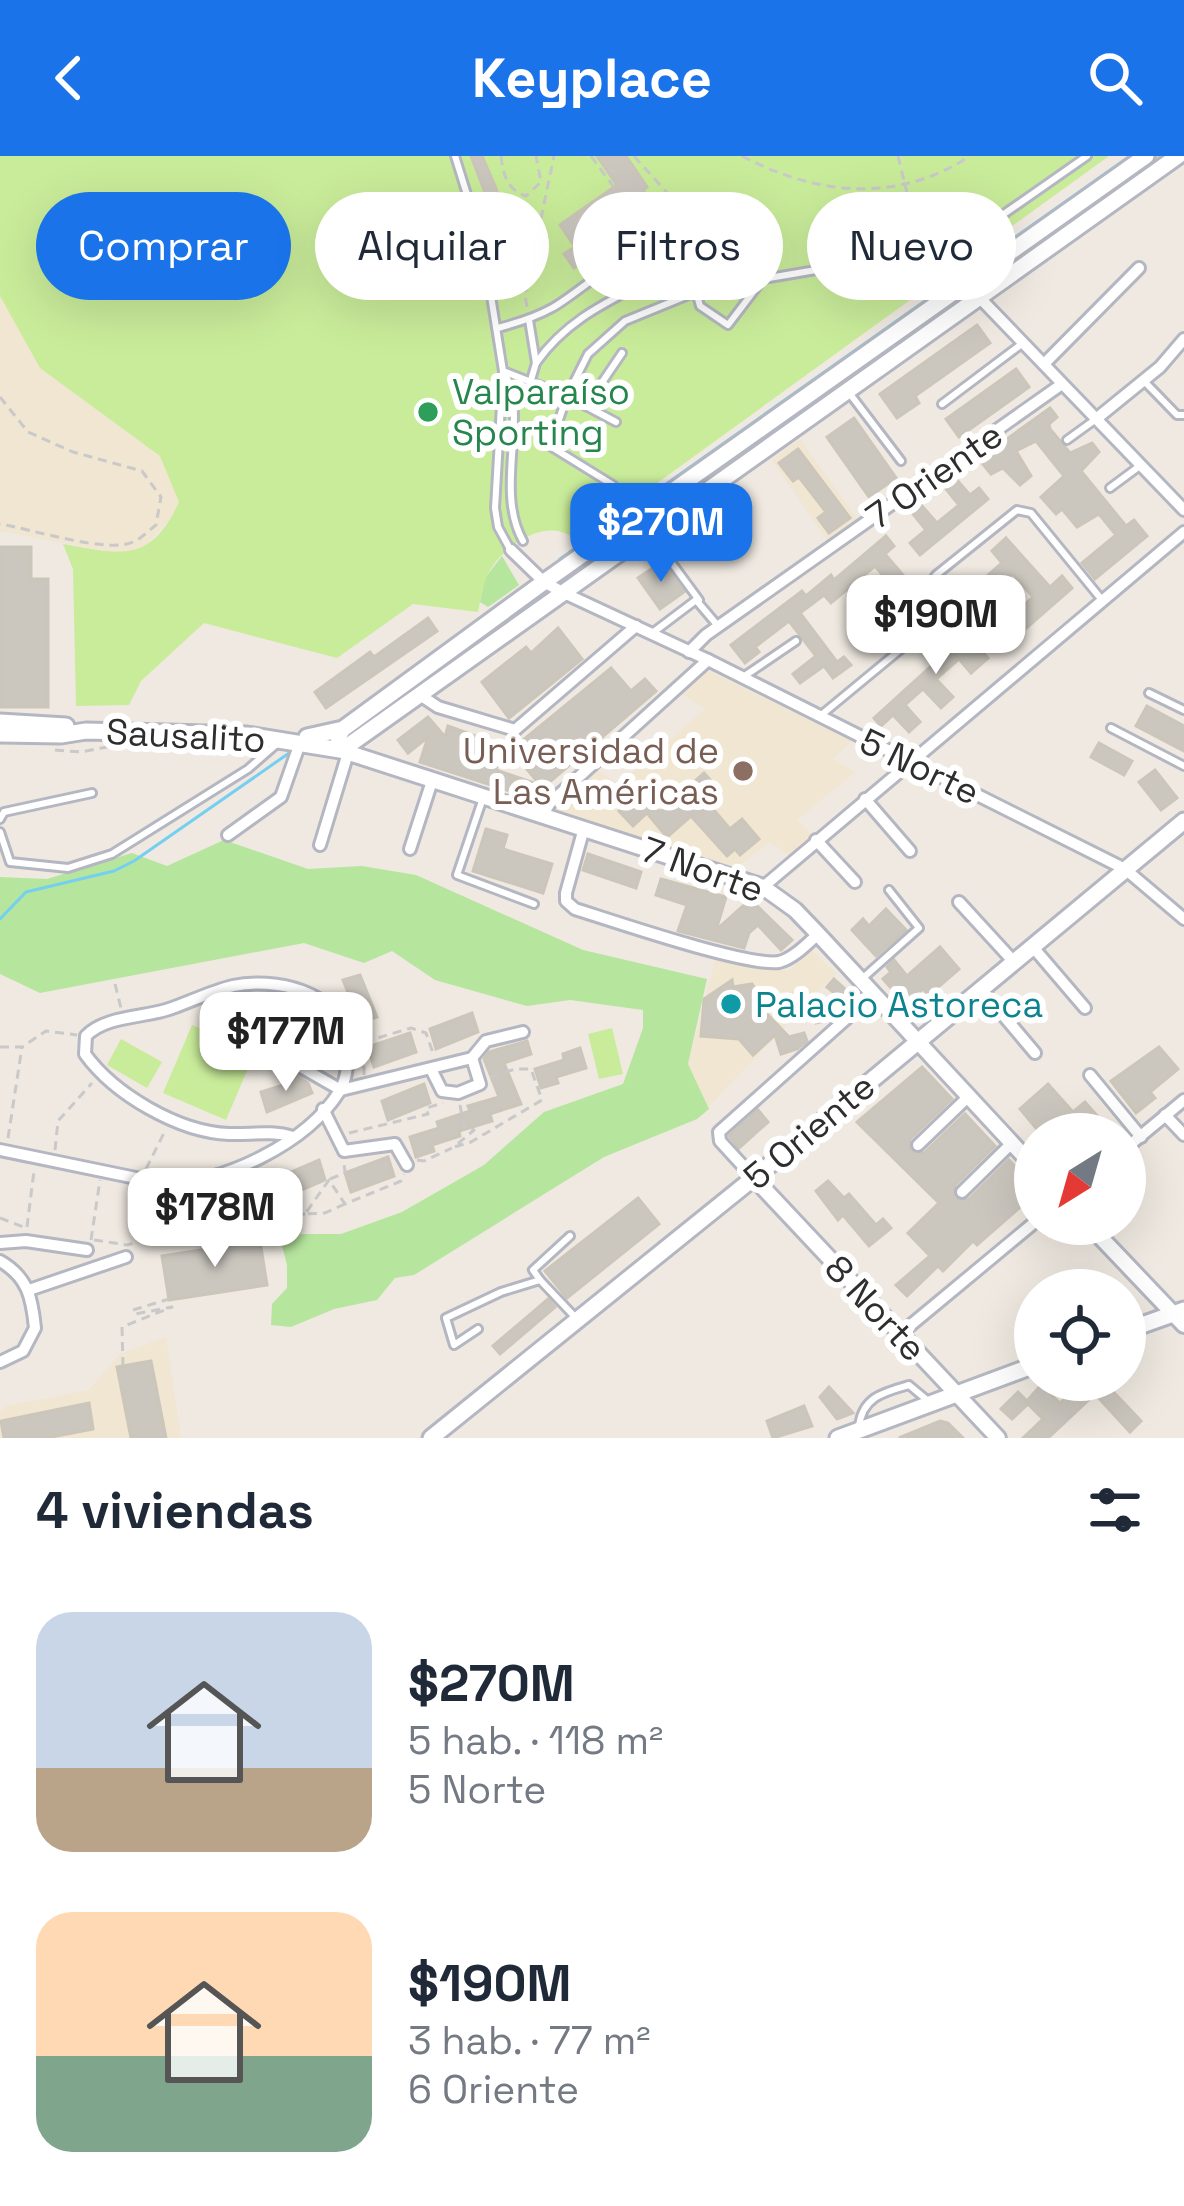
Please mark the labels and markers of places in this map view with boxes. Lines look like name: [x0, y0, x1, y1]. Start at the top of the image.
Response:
place label: Valparaíso Sporting: [452, 369, 630, 456]
marker: Valparaíso Sporting: [415, 399, 441, 425]
pin: $270M: [577, 483, 745, 585]
pin: $190M: [852, 575, 1020, 677]
place label: Universidad de Las Américas: [463, 728, 719, 815]
marker: Universidad de Las Américas: [730, 758, 756, 784]
place label: Palacio Astoreca: [755, 982, 1043, 1028]
marker: Palacio Astoreca: [718, 991, 744, 1017]
pin: $177M: [202, 992, 370, 1094]
pin: $178M: [131, 1168, 299, 1270]

